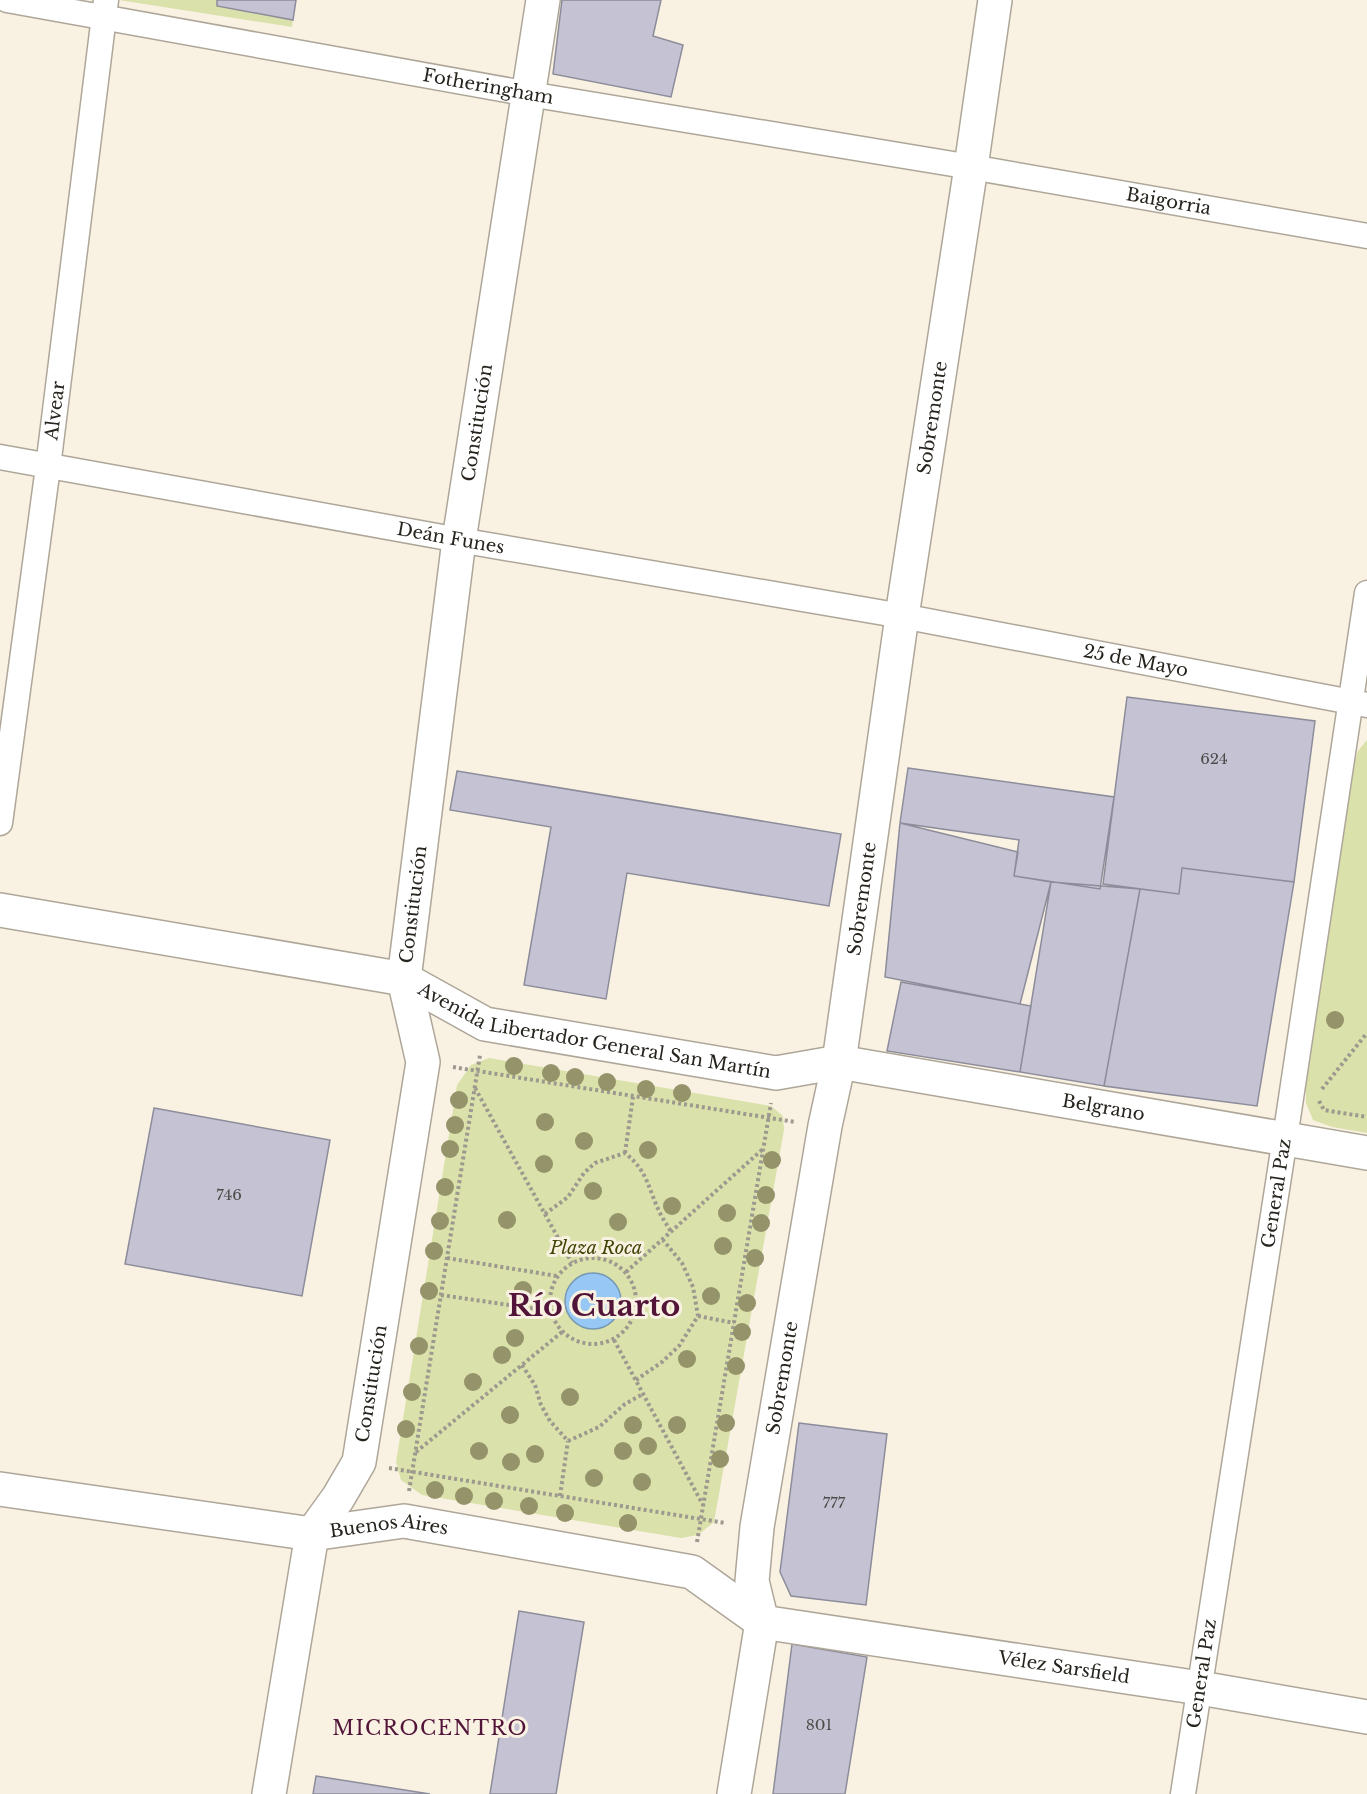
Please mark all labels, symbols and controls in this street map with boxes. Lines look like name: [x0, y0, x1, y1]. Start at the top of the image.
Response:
street label: Fotheringham: [421, 64, 555, 109]
street label: Baigorria: [1125, 183, 1213, 220]
street label: Sobremonte: [913, 359, 952, 476]
street label: Constitución: [457, 362, 497, 483]
street label: Alvear: [40, 380, 70, 442]
street label: Deán Funes: [395, 518, 506, 559]
street label: 25 de Mayo: [1082, 640, 1190, 682]
house number: 624: [1200, 749, 1228, 768]
street label: Sobremonte: [843, 840, 881, 957]
street label: Constitución: [395, 844, 432, 965]
street label: Avenida Libertador General San Martín: [413, 978, 773, 1083]
street label: Belgrano: [1060, 1090, 1147, 1126]
street label: General Paz: [1257, 1137, 1296, 1250]
house number: 746: [216, 1185, 242, 1204]
park label: Plaza Roca: [549, 1237, 642, 1259]
district label: Río Cuarto: [508, 1287, 680, 1324]
street label: Sobremonte: [762, 1320, 803, 1436]
street label: Constitución: [351, 1323, 392, 1444]
house number: 777: [823, 1493, 846, 1512]
street label: Buenos Aires: [328, 1510, 450, 1542]
street label: General Paz: [1182, 1617, 1221, 1730]
street label: Vélez Sarsfield: [996, 1647, 1131, 1688]
house number: 801: [806, 1715, 832, 1734]
district label: MICROCENTRO: [332, 1716, 528, 1740]

